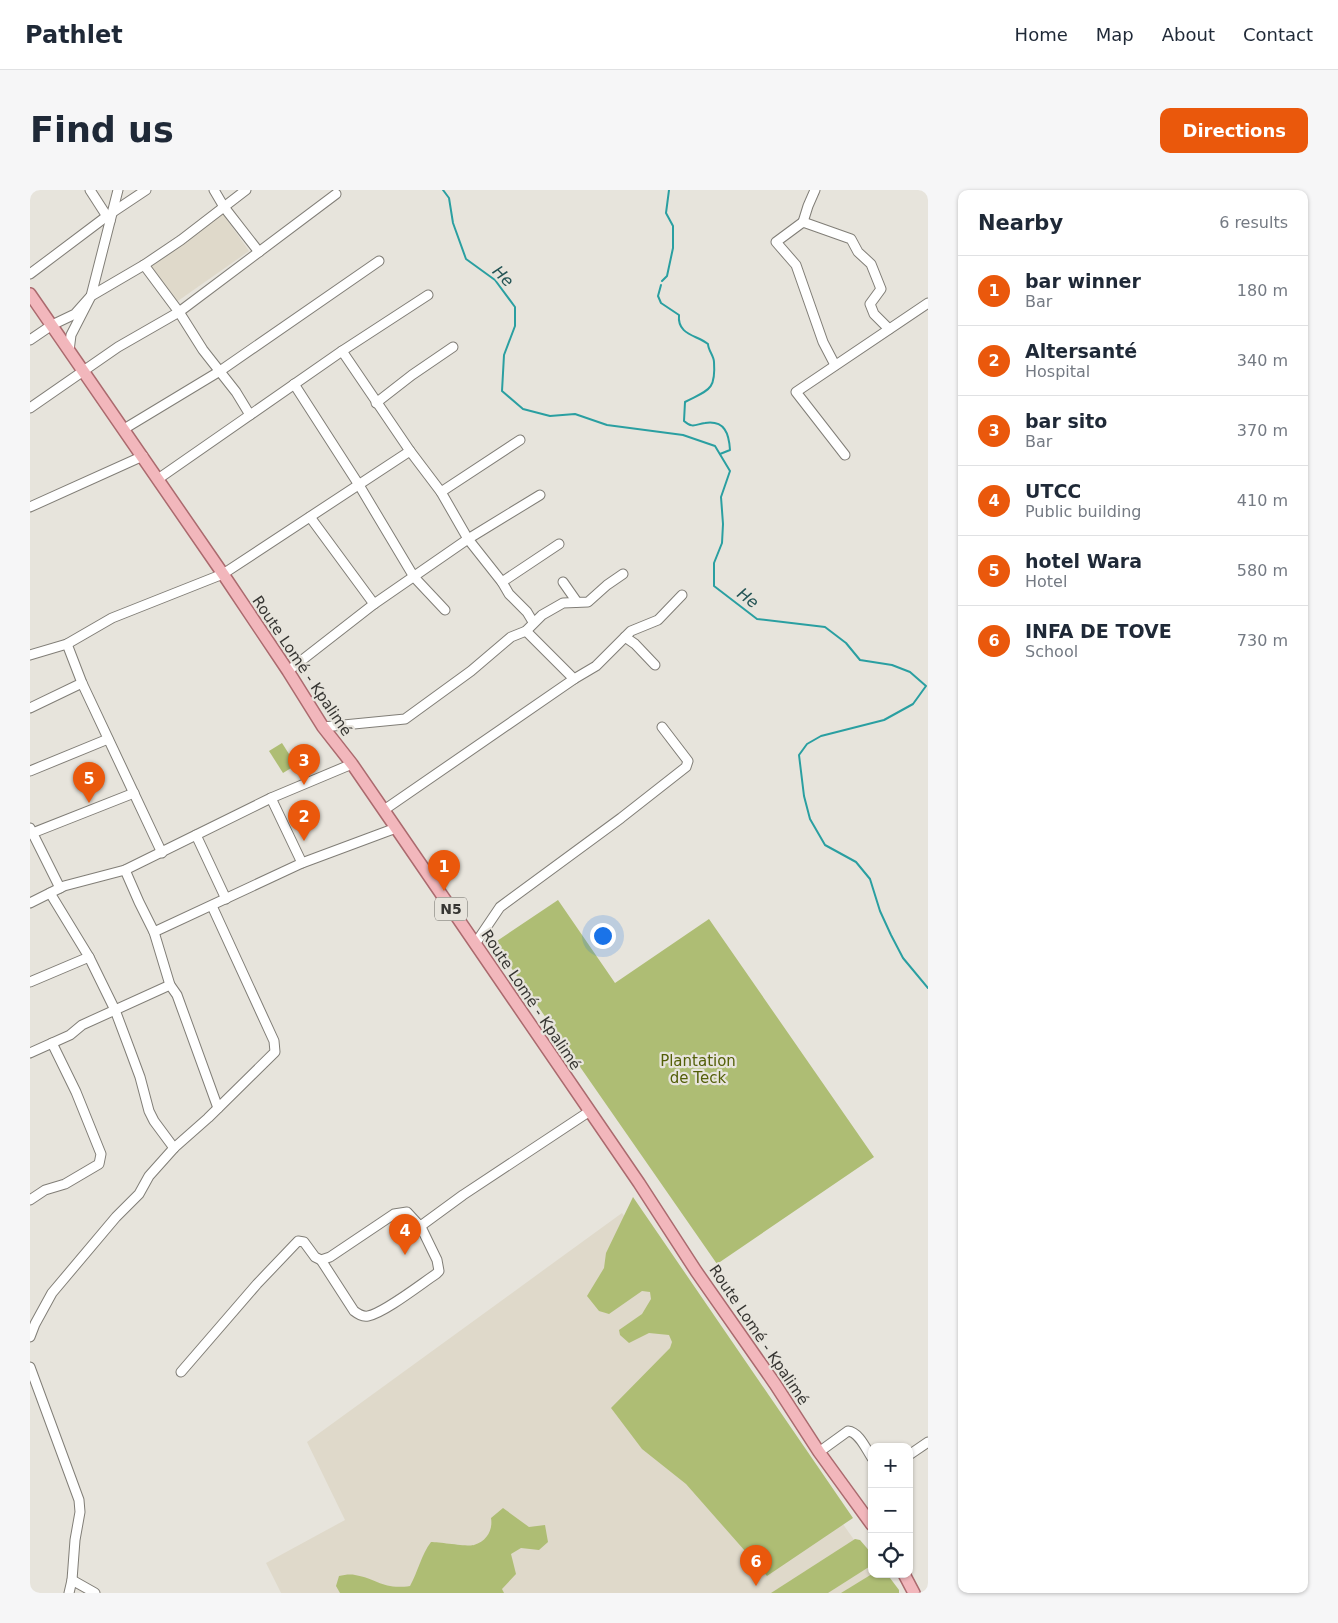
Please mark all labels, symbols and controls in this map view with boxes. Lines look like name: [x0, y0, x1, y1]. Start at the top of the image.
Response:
text: Pathlet: [25, 21, 123, 49]
text: Home: [1015, 24, 1068, 45]
text: Map: [1096, 24, 1134, 45]
text: About: [1162, 24, 1215, 45]
text: Contact: [1243, 24, 1313, 45]
button: Directions: [1160, 108, 1308, 153]
text: Find us: [30, 110, 174, 150]
text: Nearby: [978, 211, 1063, 235]
text: 6 results: [1219, 213, 1288, 232]
water label: He: [489, 262, 518, 291]
text: bar winner: [1025, 270, 1141, 292]
text: 1: [988, 281, 1000, 300]
text: 180 m: [1237, 281, 1288, 300]
text: Bar: [1025, 292, 1052, 311]
text: Altersanté: [1025, 340, 1137, 362]
text: 2: [988, 351, 1000, 370]
text: 340 m: [1237, 351, 1288, 370]
text: Hospital: [1025, 362, 1090, 381]
text: bar sito: [1025, 410, 1107, 432]
text: 3: [988, 421, 1000, 440]
text: 370 m: [1237, 421, 1288, 440]
text: Bar: [1025, 432, 1052, 451]
text: UTCC: [1025, 480, 1081, 502]
text: 4: [988, 491, 1000, 510]
text: 410 m: [1237, 491, 1288, 510]
text: Public building: [1025, 502, 1142, 521]
text: hotel Wara: [1025, 550, 1142, 572]
text: 5: [988, 561, 1000, 580]
text: 580 m: [1237, 561, 1288, 580]
text: Hotel: [1025, 572, 1067, 591]
water label: He: [734, 584, 763, 612]
street label: Route Lomé - Kpalimé: [248, 593, 356, 739]
text: INFA DE TOVE: [1025, 620, 1172, 642]
text: 6: [988, 631, 1000, 650]
text: 730 m: [1237, 631, 1288, 650]
text: School: [1025, 642, 1078, 661]
pin: 3: [288, 744, 320, 785]
pin: 5: [73, 762, 105, 803]
pin: 2: [288, 800, 320, 841]
pin: 1: [428, 850, 460, 891]
road number: N5: [435, 898, 467, 921]
your location: [590, 923, 616, 949]
street label: Route Lomé - Kpalimé: [477, 927, 585, 1073]
park label: Plantation de Teck: [660, 1052, 736, 1087]
pin: 4: [389, 1214, 421, 1255]
street label: Route Lomé - Kpalimé: [705, 1262, 813, 1408]
map controls: [868, 1443, 913, 1578]
button: +: [868, 1443, 913, 1488]
button: −: [868, 1488, 913, 1533]
button: locate: [868, 1533, 913, 1578]
pin: 6: [740, 1545, 772, 1586]

